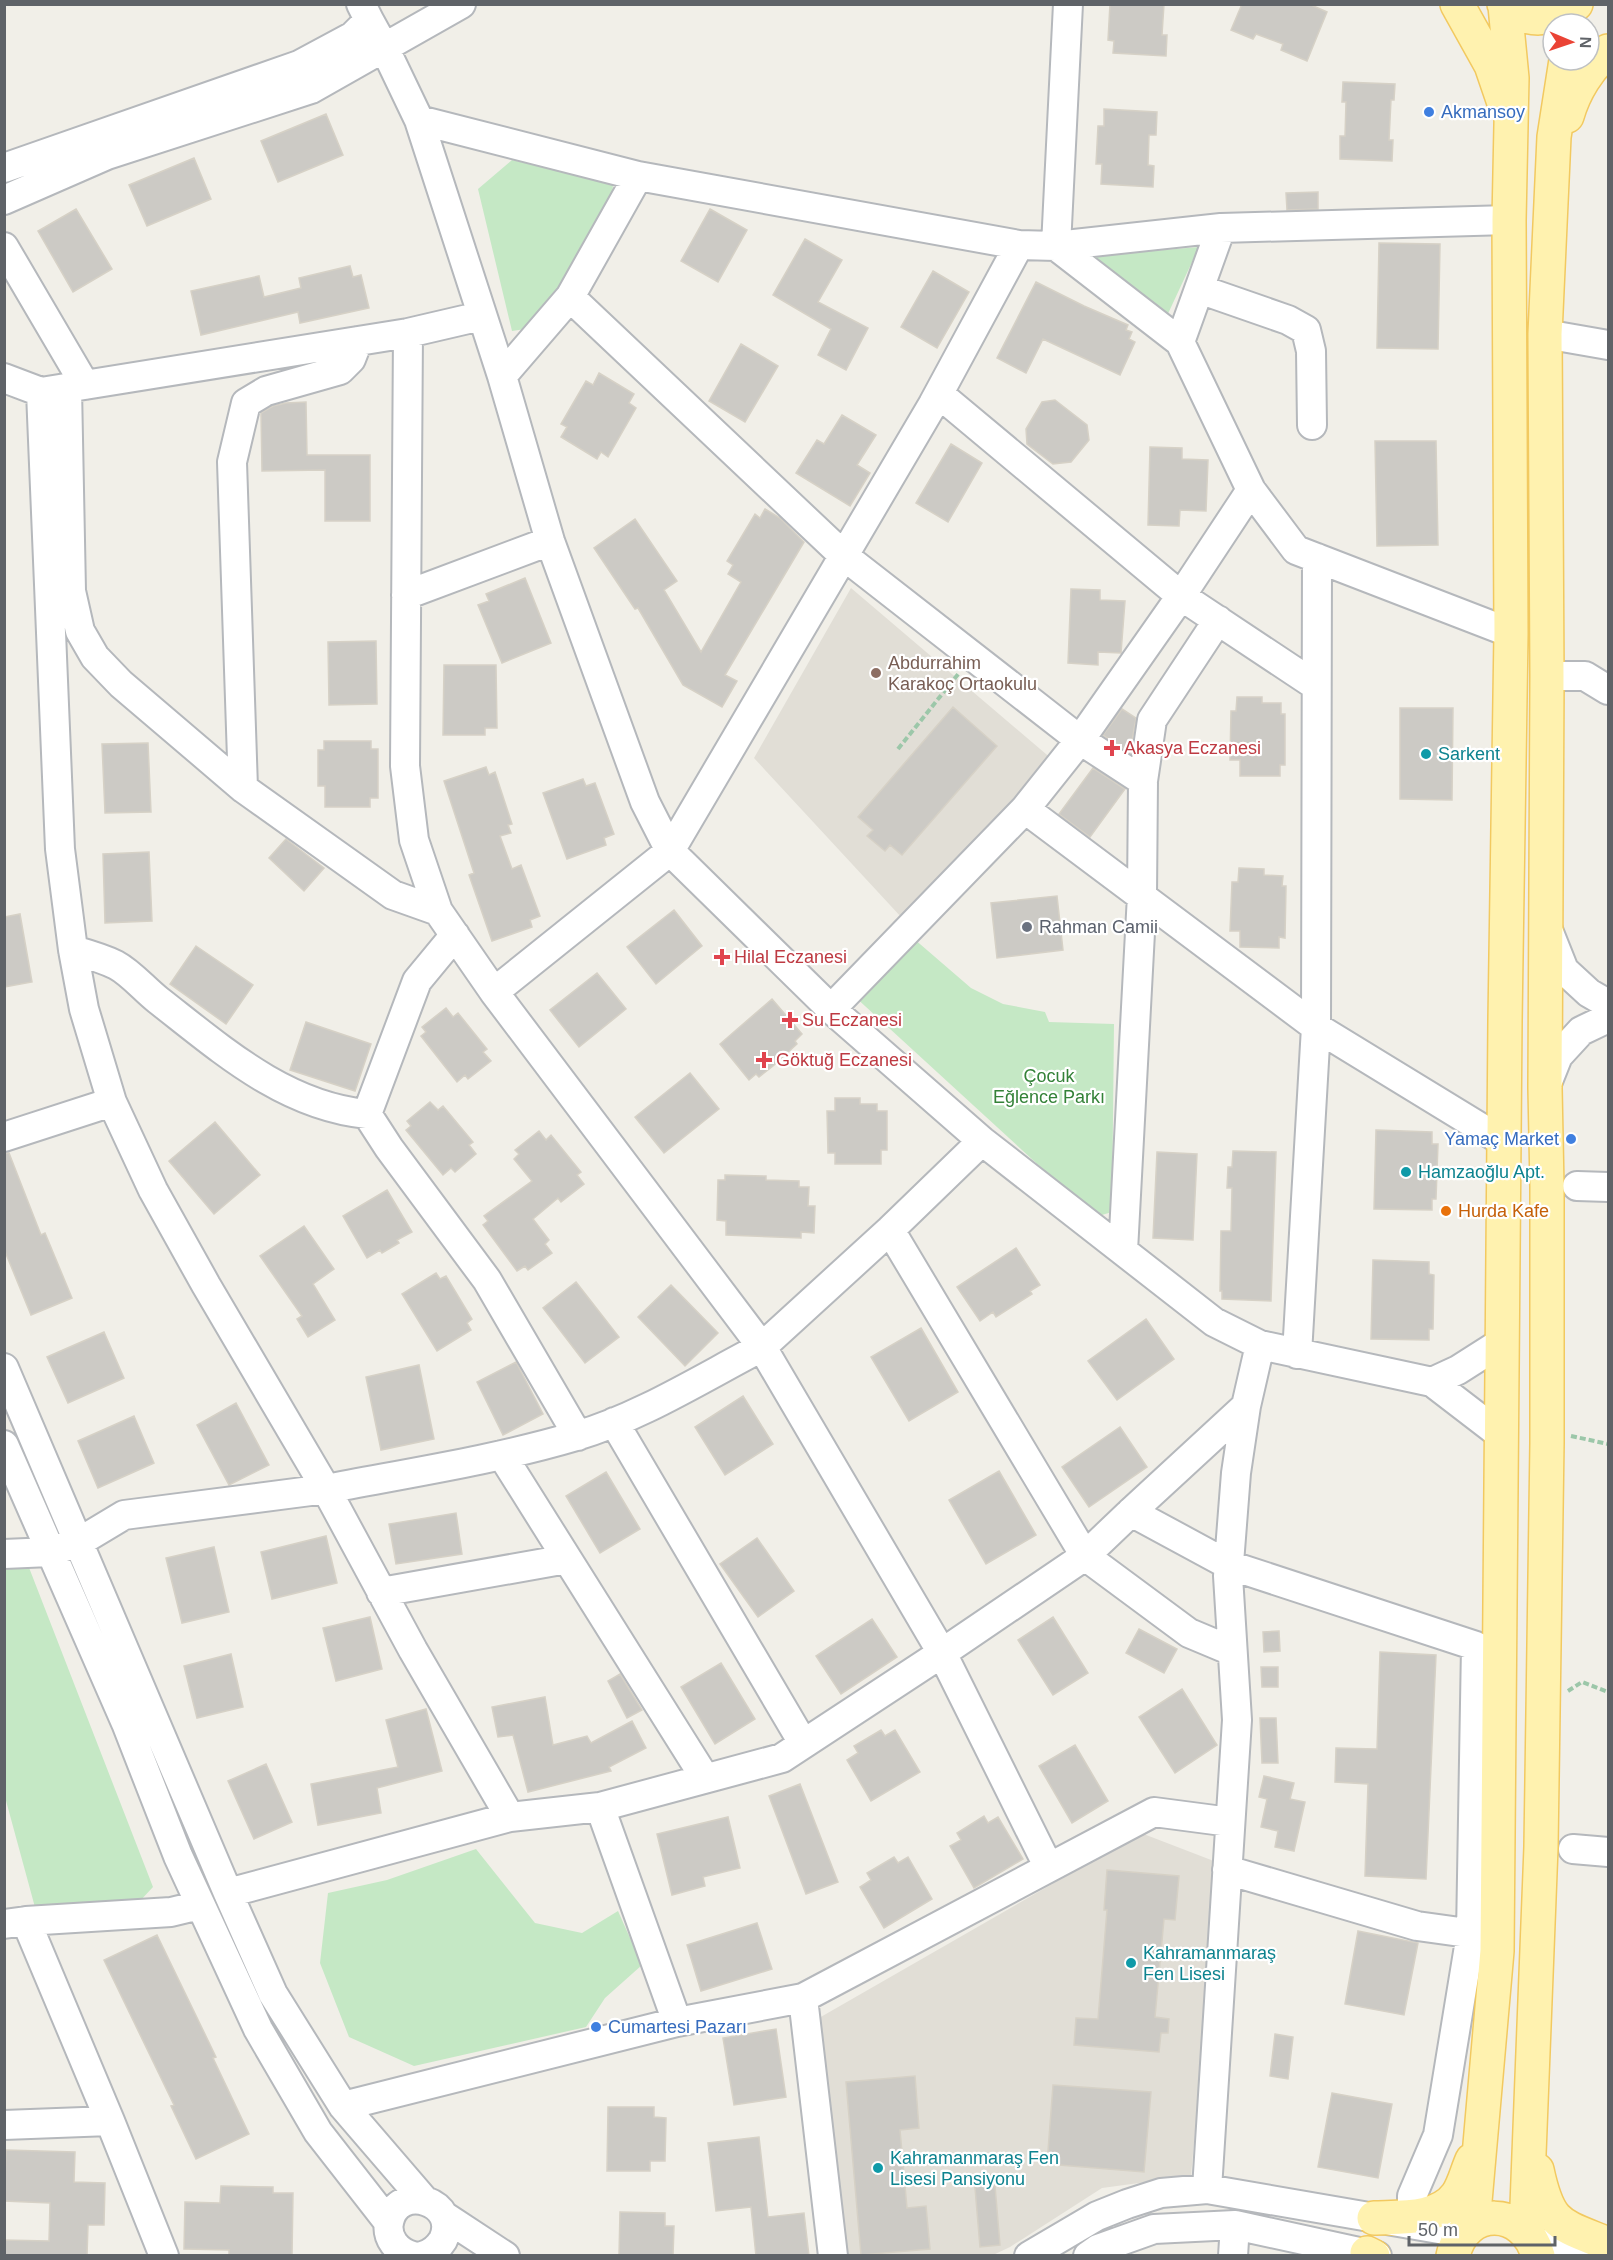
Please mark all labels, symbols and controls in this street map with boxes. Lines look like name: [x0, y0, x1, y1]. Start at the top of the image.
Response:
north arrow: [1541, 12, 1601, 72]
text: N: [1577, 36, 1594, 49]
place label: Akmansoy: [1441, 102, 1525, 122]
marker: Akmansoy: [1422, 105, 1436, 119]
place label: Abdurrahim Karakoç Ortaokulu: [888, 653, 1037, 694]
marker: Abdurrahim Karakoç Ortaokulu: [869, 666, 883, 680]
place label: Akasya Eczanesi: [1124, 738, 1261, 758]
marker: Akasya Eczanesi: [1105, 741, 1119, 755]
place label: Sarkent: [1438, 744, 1500, 764]
marker: Sarkent: [1419, 747, 1433, 761]
place label: Rahman Camii: [1039, 917, 1158, 937]
marker: Rahman Camii: [1020, 920, 1034, 934]
place label: Hilal Eczanesi: [734, 947, 847, 967]
marker: Hilal Eczanesi: [715, 950, 729, 964]
place label: Su Eczanesi: [802, 1010, 902, 1030]
marker: Su Eczanesi: [783, 1013, 797, 1027]
place label: Göktuğ Eczanesi: [776, 1050, 912, 1070]
marker: Göktuğ Eczanesi: [757, 1053, 771, 1067]
park label: Çocuk Eğlence Parkı: [993, 1066, 1105, 1107]
place label: Yamaç Market: [1444, 1129, 1559, 1149]
marker: Yamaç Market: [1564, 1132, 1578, 1146]
place label: Hamzaoğlu Apt.: [1418, 1162, 1545, 1182]
marker: Hamzaoğlu Apt.: [1399, 1165, 1413, 1179]
place label: Hurda Kafe: [1458, 1201, 1549, 1221]
marker: Hurda Kafe: [1439, 1204, 1453, 1218]
place label: Kahramanmaraş Fen Lisesi: [1143, 1943, 1276, 1984]
marker: Kahramanmaraş Fen Lisesi: [1124, 1956, 1138, 1970]
place label: Cumartesi Pazarı: [608, 2017, 747, 2037]
marker: Cumartesi Pazarı: [589, 2020, 603, 2034]
place label: Kahramanmaraş Fen Lisesi Pansiyonu: [890, 2148, 1059, 2189]
marker: Kahramanmaraş Fen Lisesi Pansiyonu: [871, 2161, 885, 2175]
scale bar: [1409, 2209, 1554, 2247]
text: 50 m: [1418, 2220, 1458, 2240]

